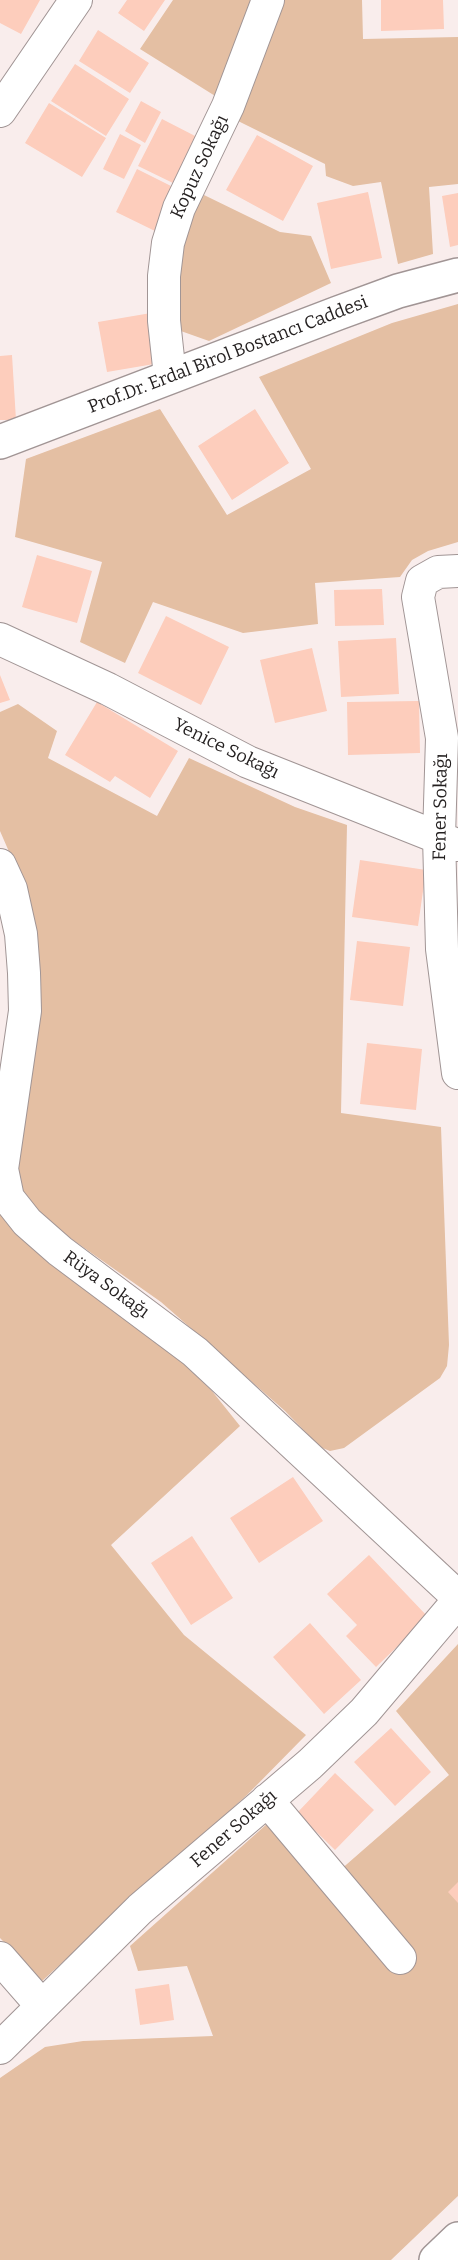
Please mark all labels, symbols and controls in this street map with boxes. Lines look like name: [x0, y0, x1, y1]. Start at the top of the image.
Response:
street label: Kopuz Sokağı: [167, 112, 233, 222]
street label: Prof.Dr. Erdal Birol Bostancı Caddesi: [85, 292, 371, 418]
street label: Yenice Sokağı: [170, 714, 282, 784]
street label: Fener Sokağı: [429, 753, 453, 861]
street label: Rüya Sokağı: [59, 1247, 153, 1323]
street label: Fener Sokağı: [186, 1786, 282, 1872]

